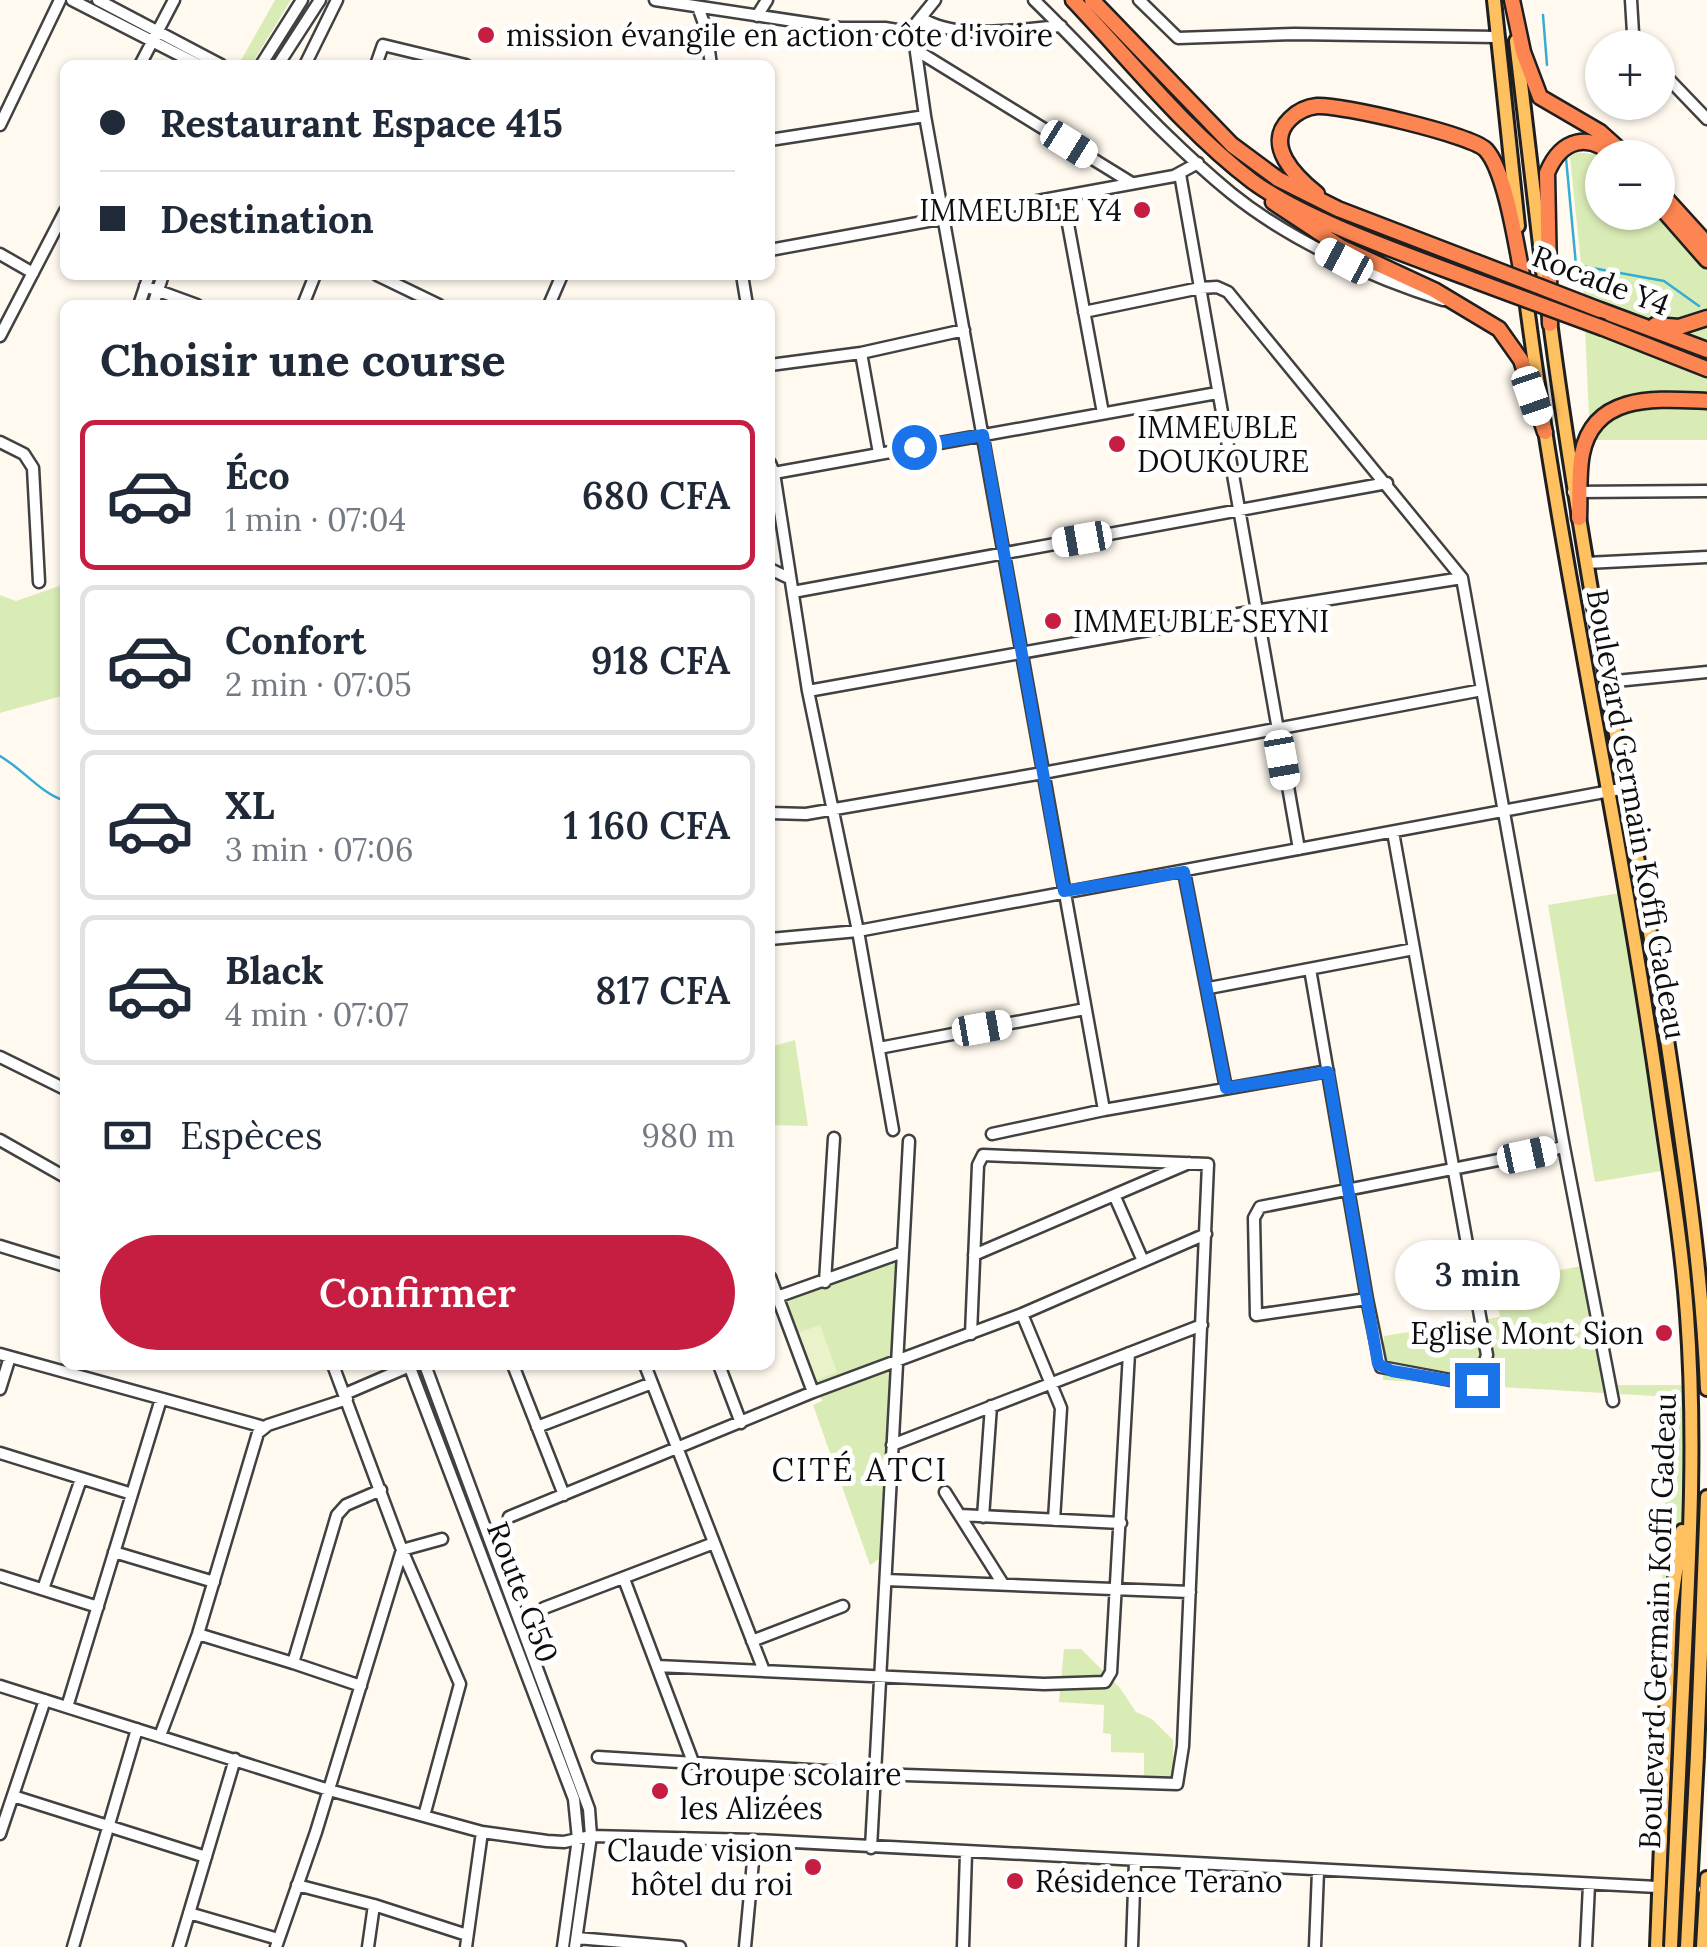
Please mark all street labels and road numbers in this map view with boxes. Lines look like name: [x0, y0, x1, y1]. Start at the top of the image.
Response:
street label: Rocade Y4: [1527, 237, 1675, 323]
street label: Boulevard Germain Koffi Gadeau: [1579, 586, 1695, 1042]
street label: Boulevard Germain Koffi Gadeau: [1630, 1392, 1684, 1850]
street label: Route G50: [479, 1516, 567, 1668]

